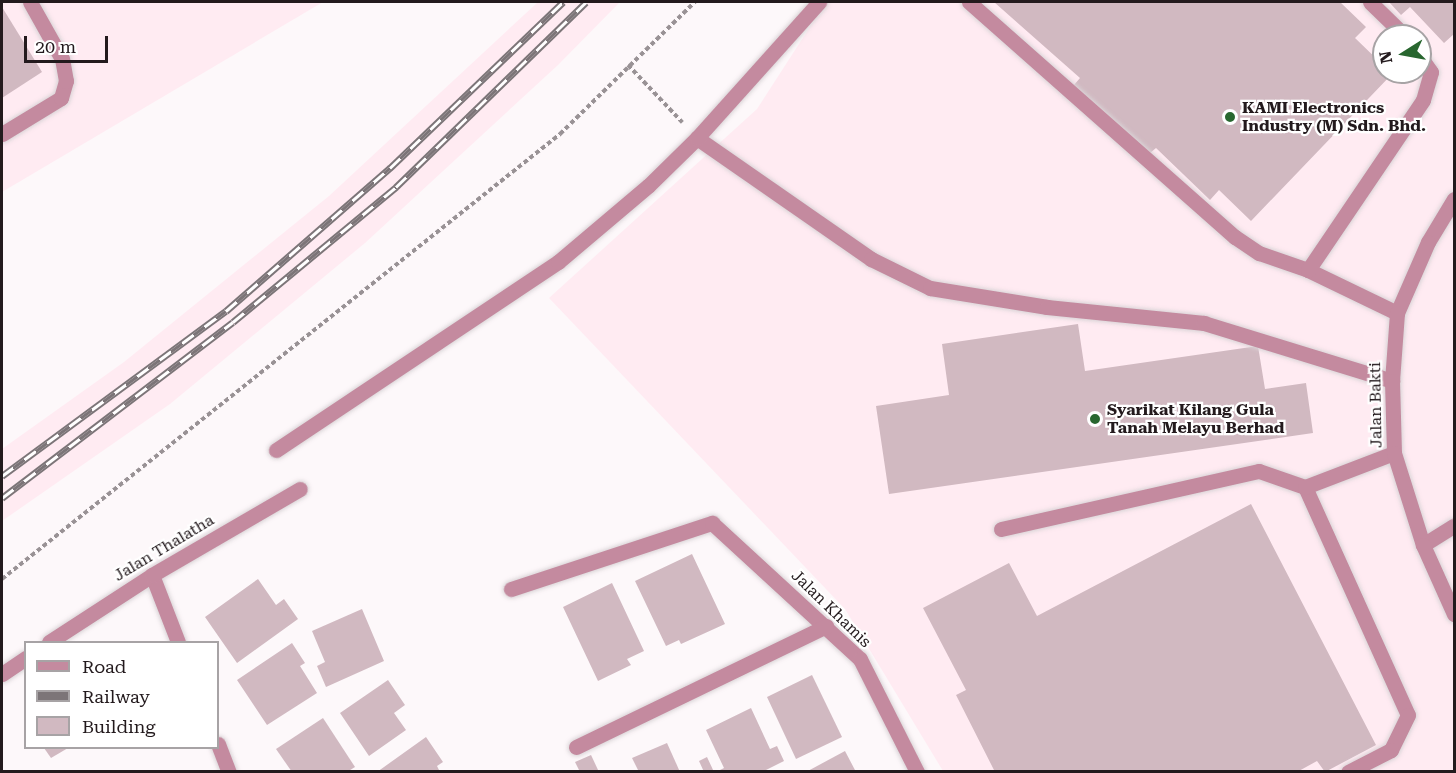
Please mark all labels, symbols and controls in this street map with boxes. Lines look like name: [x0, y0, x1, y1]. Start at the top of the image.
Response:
scale bar: [27, 24, 111, 62]
north arrow: [1372, 24, 1432, 84]
text: 20 m: [35, 36, 76, 57]
text: N: [1375, 49, 1396, 65]
place label: KAMI Electronics Industry (M) Sdn. Bhd.: [1242, 98, 1426, 136]
marker: KAMI Electronics Industry (M) Sdn. Bhd.: [1223, 110, 1237, 124]
street label: Jalan Bakti: [1366, 362, 1386, 448]
place label: Syarikat Kilang Gula Tanah Melayu Berhad: [1107, 400, 1284, 438]
marker: Syarikat Kilang Gula Tanah Melayu Berhad: [1088, 412, 1102, 426]
street label: Jalan Thalatha: [110, 511, 218, 585]
street label: Jalan Khamis: [787, 566, 875, 652]
legend: [24, 641, 219, 749]
text: Road: [82, 656, 126, 677]
text: Railway: [82, 686, 150, 707]
text: Building: [82, 716, 156, 737]

